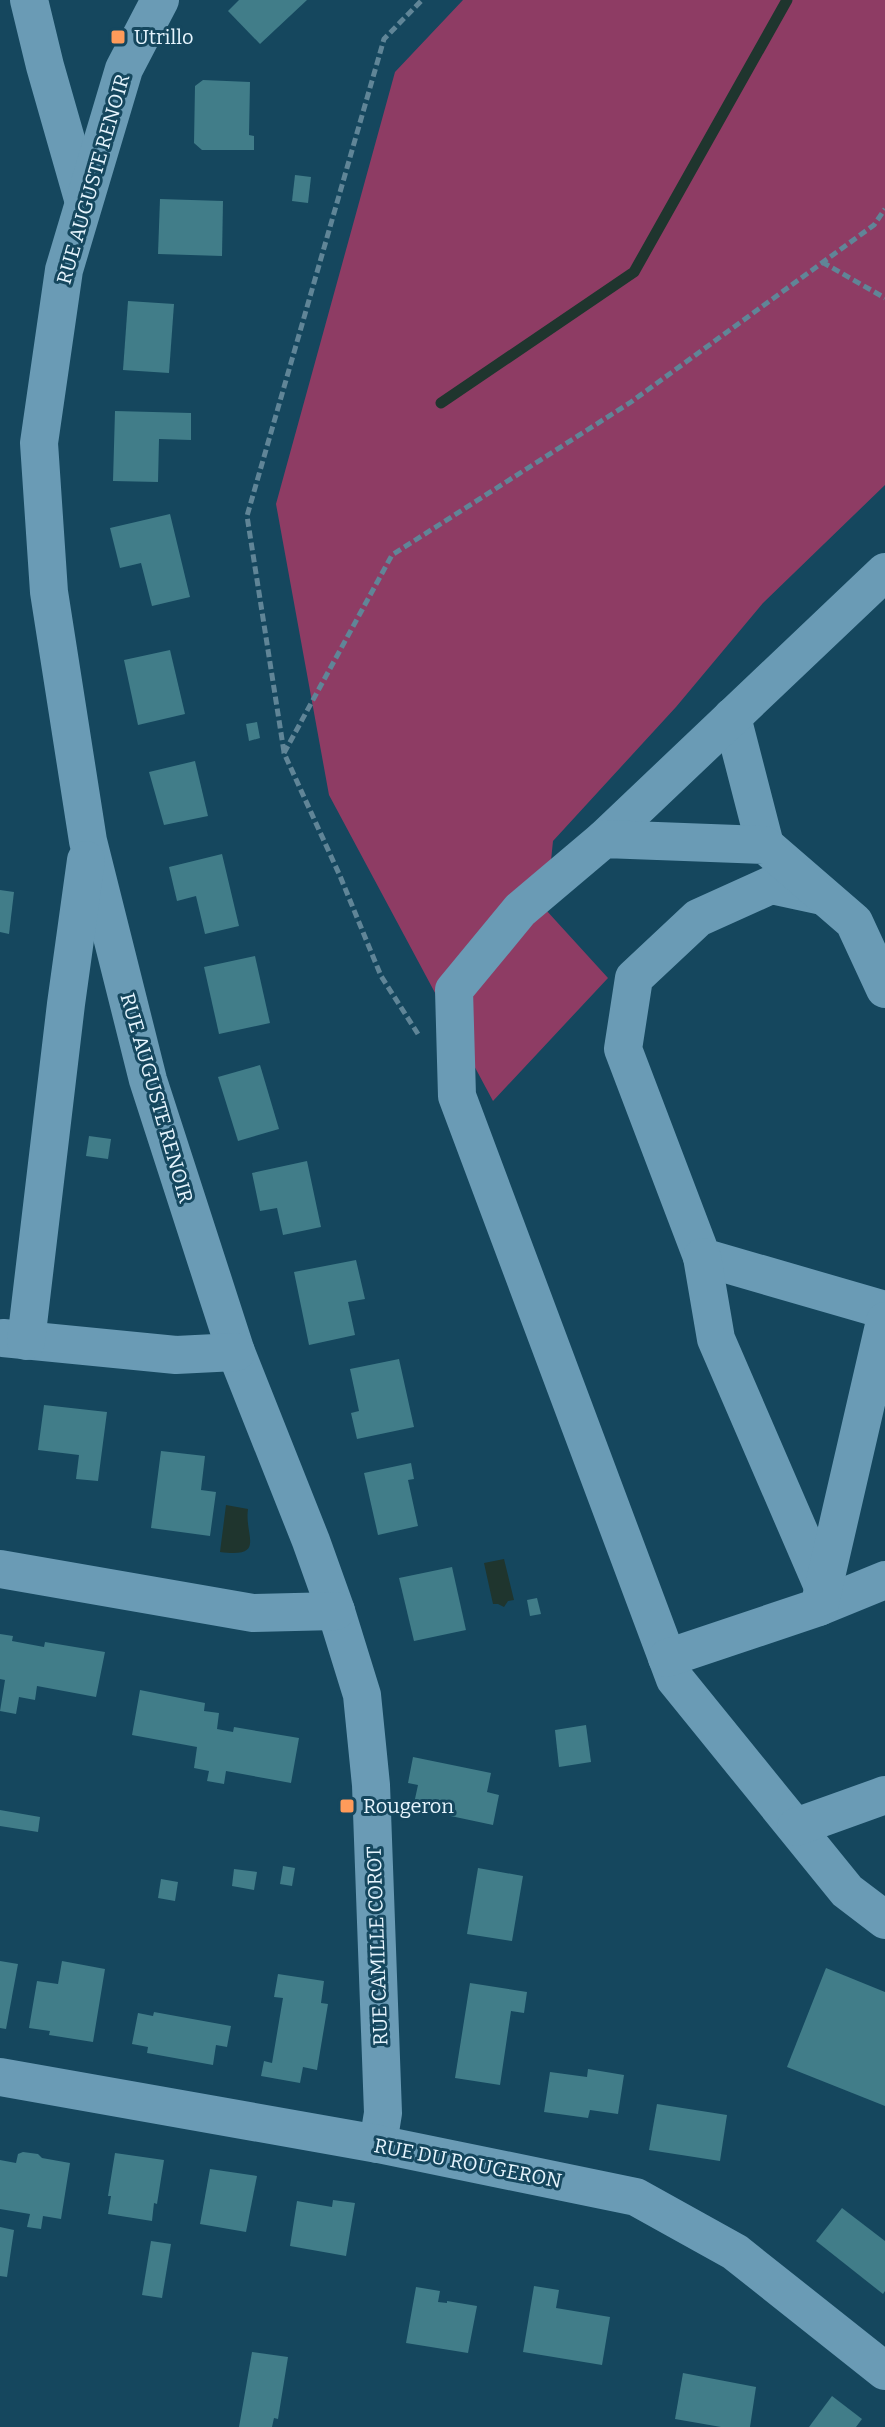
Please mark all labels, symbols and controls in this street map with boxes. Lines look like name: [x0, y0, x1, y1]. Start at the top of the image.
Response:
place label: Utrillo: [134, 25, 194, 49]
marker: Utrillo: [109, 28, 127, 46]
street label: RUE AUGUSTE RENOIR: [51, 71, 135, 287]
street label: RUE AUGUSTE RENOIR: [115, 990, 199, 1206]
place label: Rougeron: [363, 1794, 454, 1818]
marker: Rougeron: [338, 1797, 356, 1815]
street label: RUE CAMILLE COROT: [362, 1846, 392, 2046]
street label: RUE DU ROUGERON: [372, 2133, 564, 2193]

